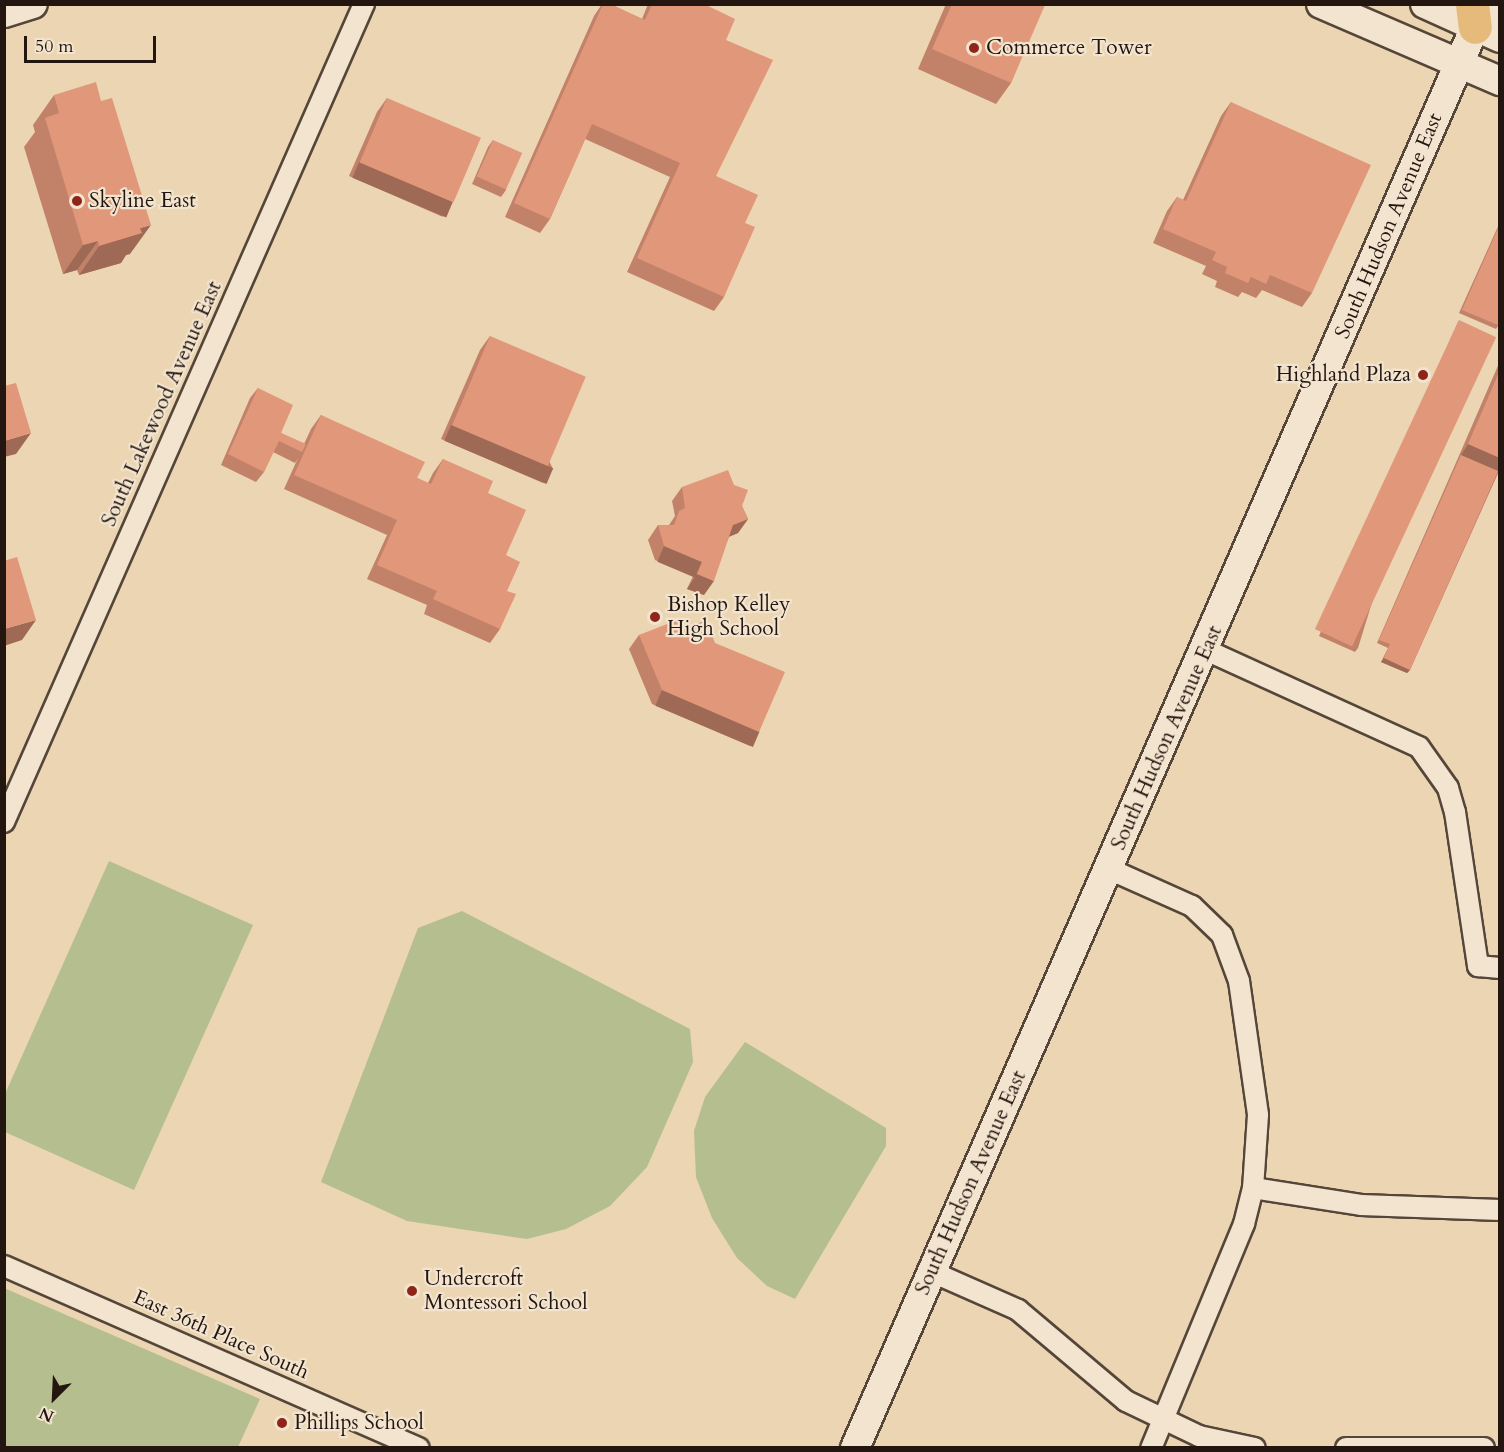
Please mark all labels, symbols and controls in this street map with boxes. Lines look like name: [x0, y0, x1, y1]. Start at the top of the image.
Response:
scale bar: [27, 24, 159, 62]
text: 50 m: [35, 34, 74, 59]
place label: Commerce Tower: [986, 35, 1152, 61]
marker: Commerce Tower: [967, 41, 981, 55]
street label: South Hudson Avenue East: [1330, 109, 1448, 343]
place label: Skyline East: [89, 188, 196, 214]
marker: Skyline East: [70, 194, 84, 208]
street label: South Lakewood Avenue East: [96, 278, 228, 530]
place label: Highland Plaza: [1276, 362, 1411, 388]
marker: Highland Plaza: [1416, 368, 1430, 382]
place label: Bishop Kelley High School: [667, 592, 790, 642]
marker: Bishop Kelley High School: [648, 610, 662, 624]
street label: South Hudson Avenue East: [1106, 622, 1228, 854]
street label: South Hudson Avenue East: [910, 1067, 1032, 1299]
place label: Undercroft Montessori School: [424, 1266, 588, 1316]
marker: Undercroft Montessori School: [405, 1284, 419, 1298]
street label: East 36th Place South: [129, 1285, 313, 1385]
north arrow: [24, 1368, 84, 1428]
text: N: [36, 1402, 58, 1427]
place label: Phillips School: [294, 1410, 424, 1436]
marker: Phillips School: [275, 1416, 289, 1430]

